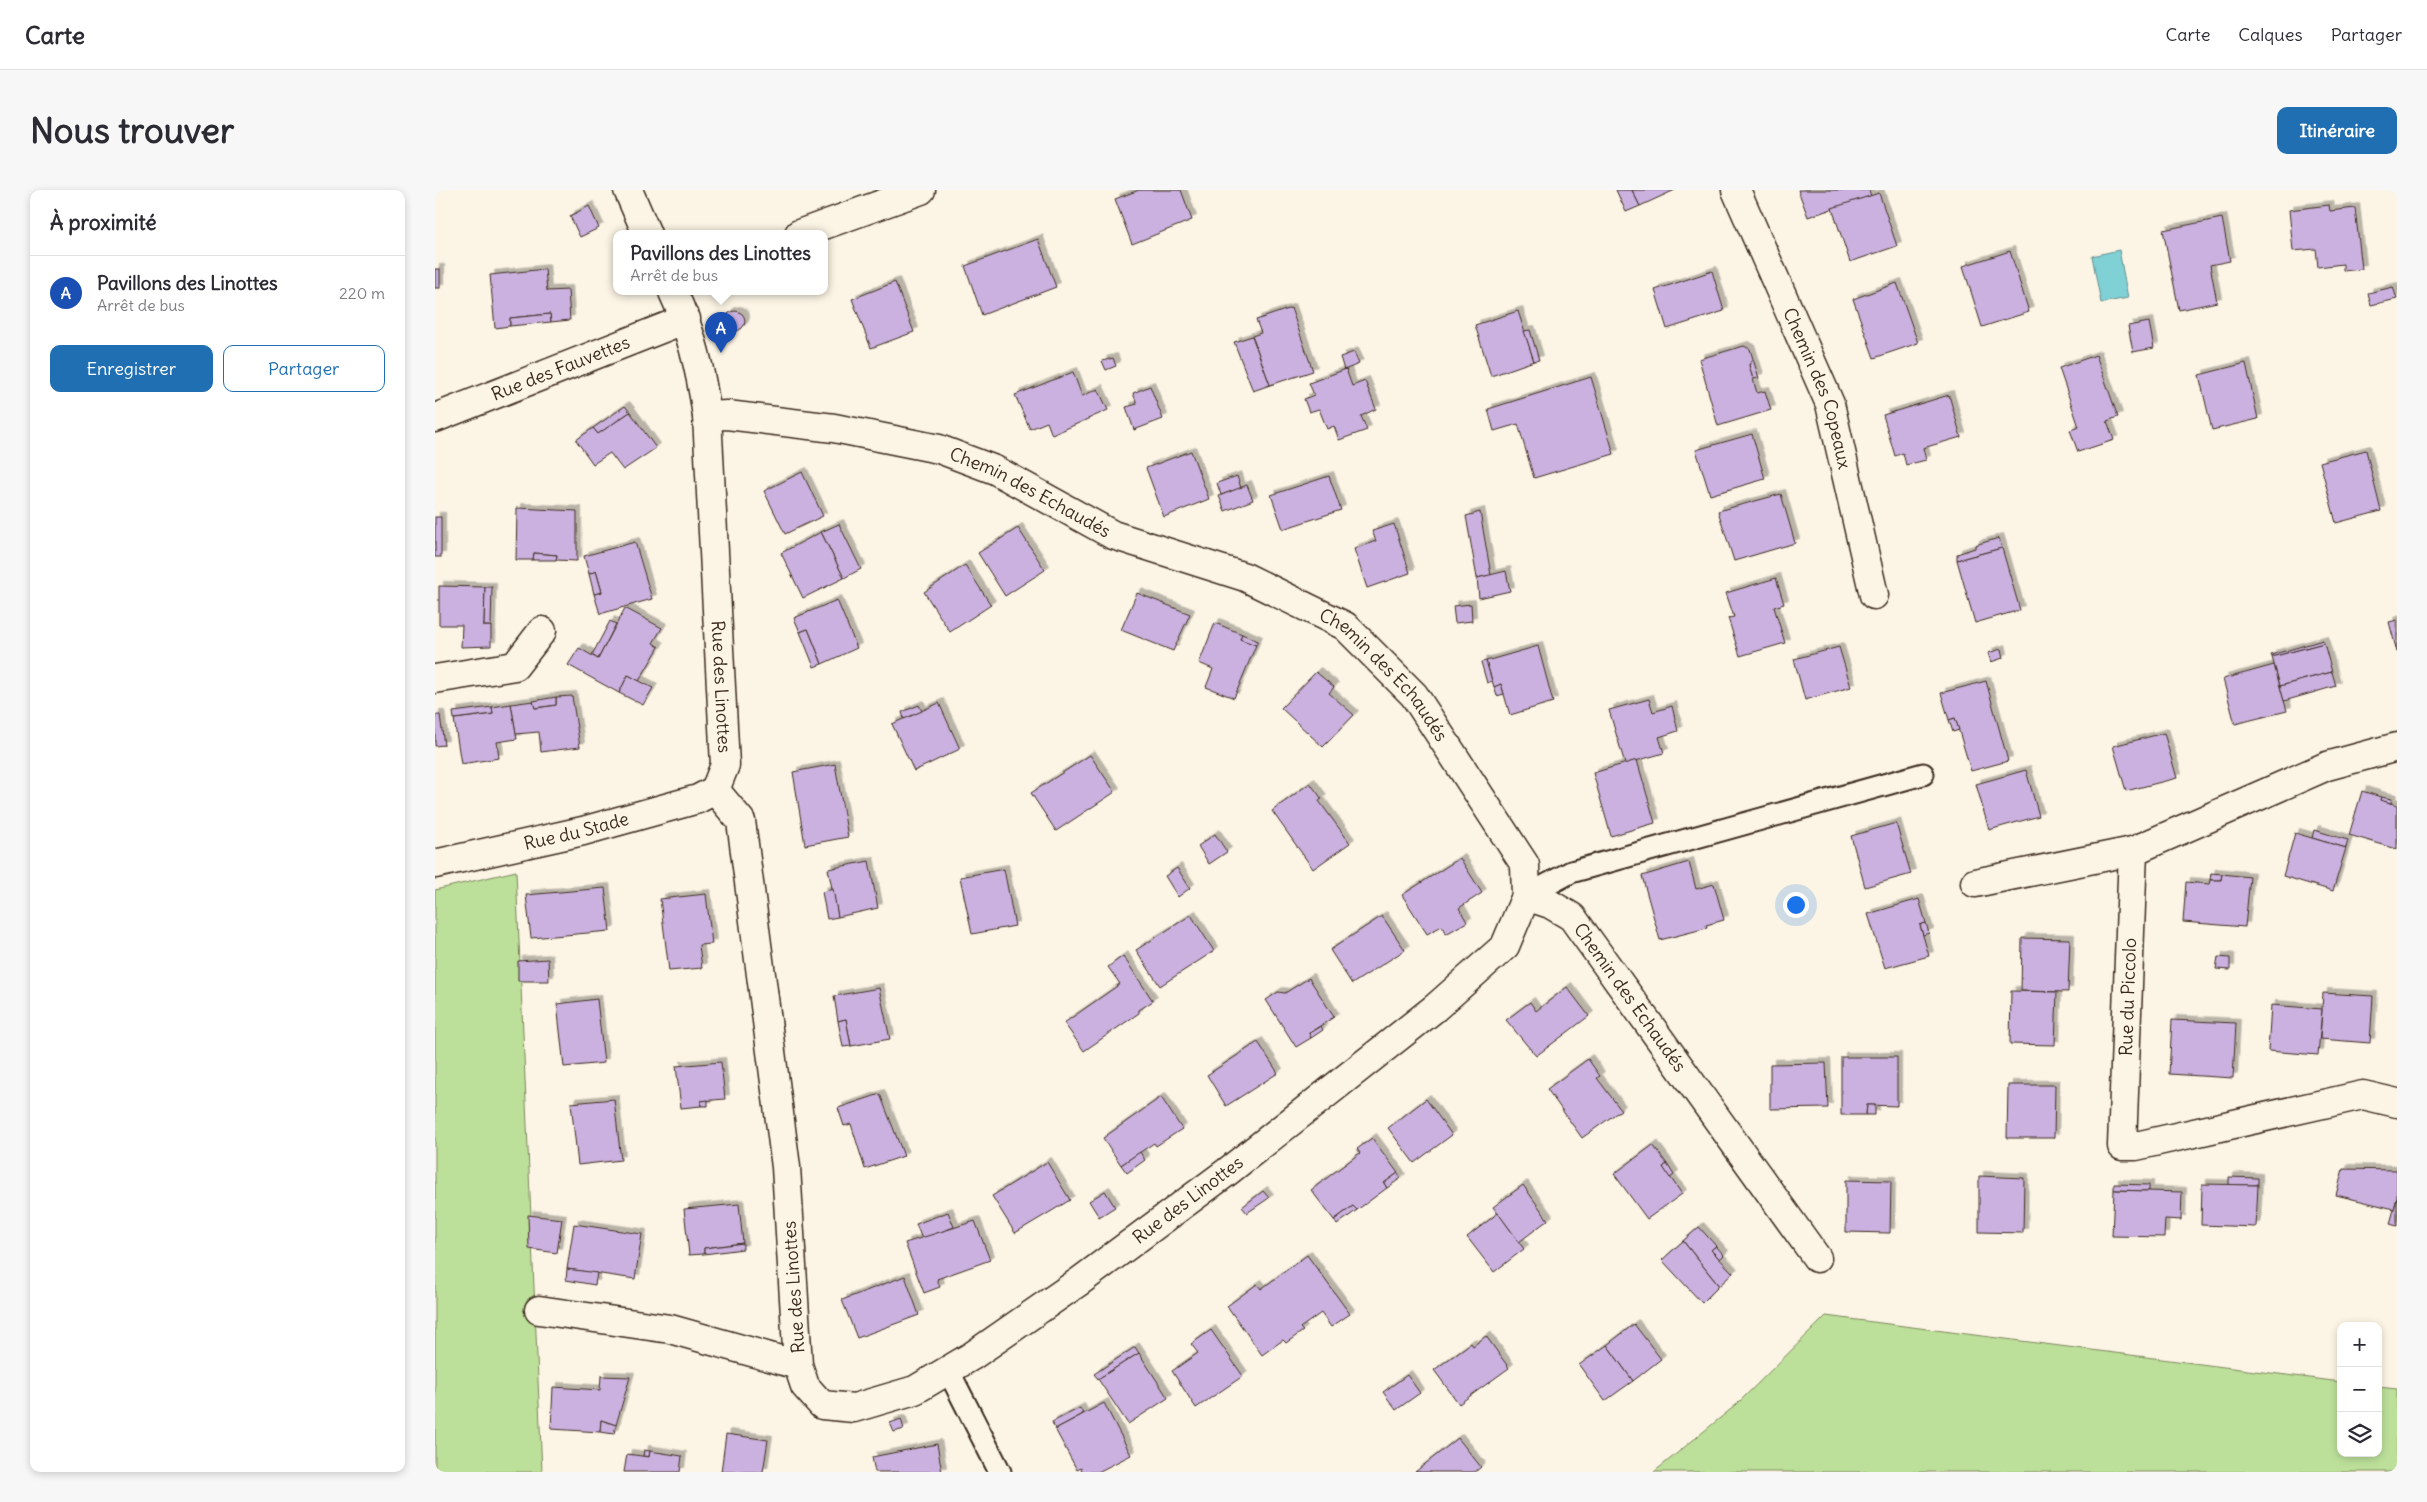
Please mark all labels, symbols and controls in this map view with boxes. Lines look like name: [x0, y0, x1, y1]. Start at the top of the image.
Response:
text: Carte: [25, 20, 85, 50]
text: Carte: [2165, 23, 2210, 46]
text: Calques: [2238, 23, 2303, 46]
text: Partager: [2331, 23, 2402, 46]
button: Itinéraire: [2277, 107, 2397, 154]
text: Nous trouver: [30, 108, 234, 152]
text: À proximité: [50, 209, 157, 236]
popup: [613, 230, 828, 295]
text: Pavillons des Linottes: [630, 241, 811, 265]
text: Arrêt de bus: [630, 265, 718, 285]
text: Pavillons des Linottes: [97, 271, 278, 295]
text: A: [61, 283, 71, 303]
text: 220 m: [339, 283, 385, 303]
text: Arrêt de bus: [97, 295, 185, 315]
street label: Chemin des Copeaux: [1778, 304, 1857, 471]
pin: A: [705, 312, 737, 353]
street label: Rue des Fauvettes: [488, 330, 633, 406]
button: Enregistrer: [50, 345, 213, 392]
button: Partager: [223, 345, 385, 392]
street label: Chemin des Echaudés: [946, 442, 1115, 543]
street label: Chemin des Echaudés: [1316, 603, 1453, 746]
street label: Rue des Linottes: [707, 620, 736, 753]
street label: Rue du Stade: [522, 807, 631, 855]
your location: [1783, 892, 1809, 918]
street label: Chemin des Echaudés: [1569, 918, 1692, 1076]
street label: Rue du Piccolo: [2114, 937, 2141, 1056]
street label: Rue des Linottes: [1128, 1151, 1248, 1249]
street label: Rue des Linottes: [777, 1220, 810, 1354]
map controls: [2337, 1322, 2382, 1457]
button: +: [2337, 1322, 2382, 1367]
button: −: [2337, 1367, 2382, 1412]
button: layers: [2337, 1412, 2382, 1457]

